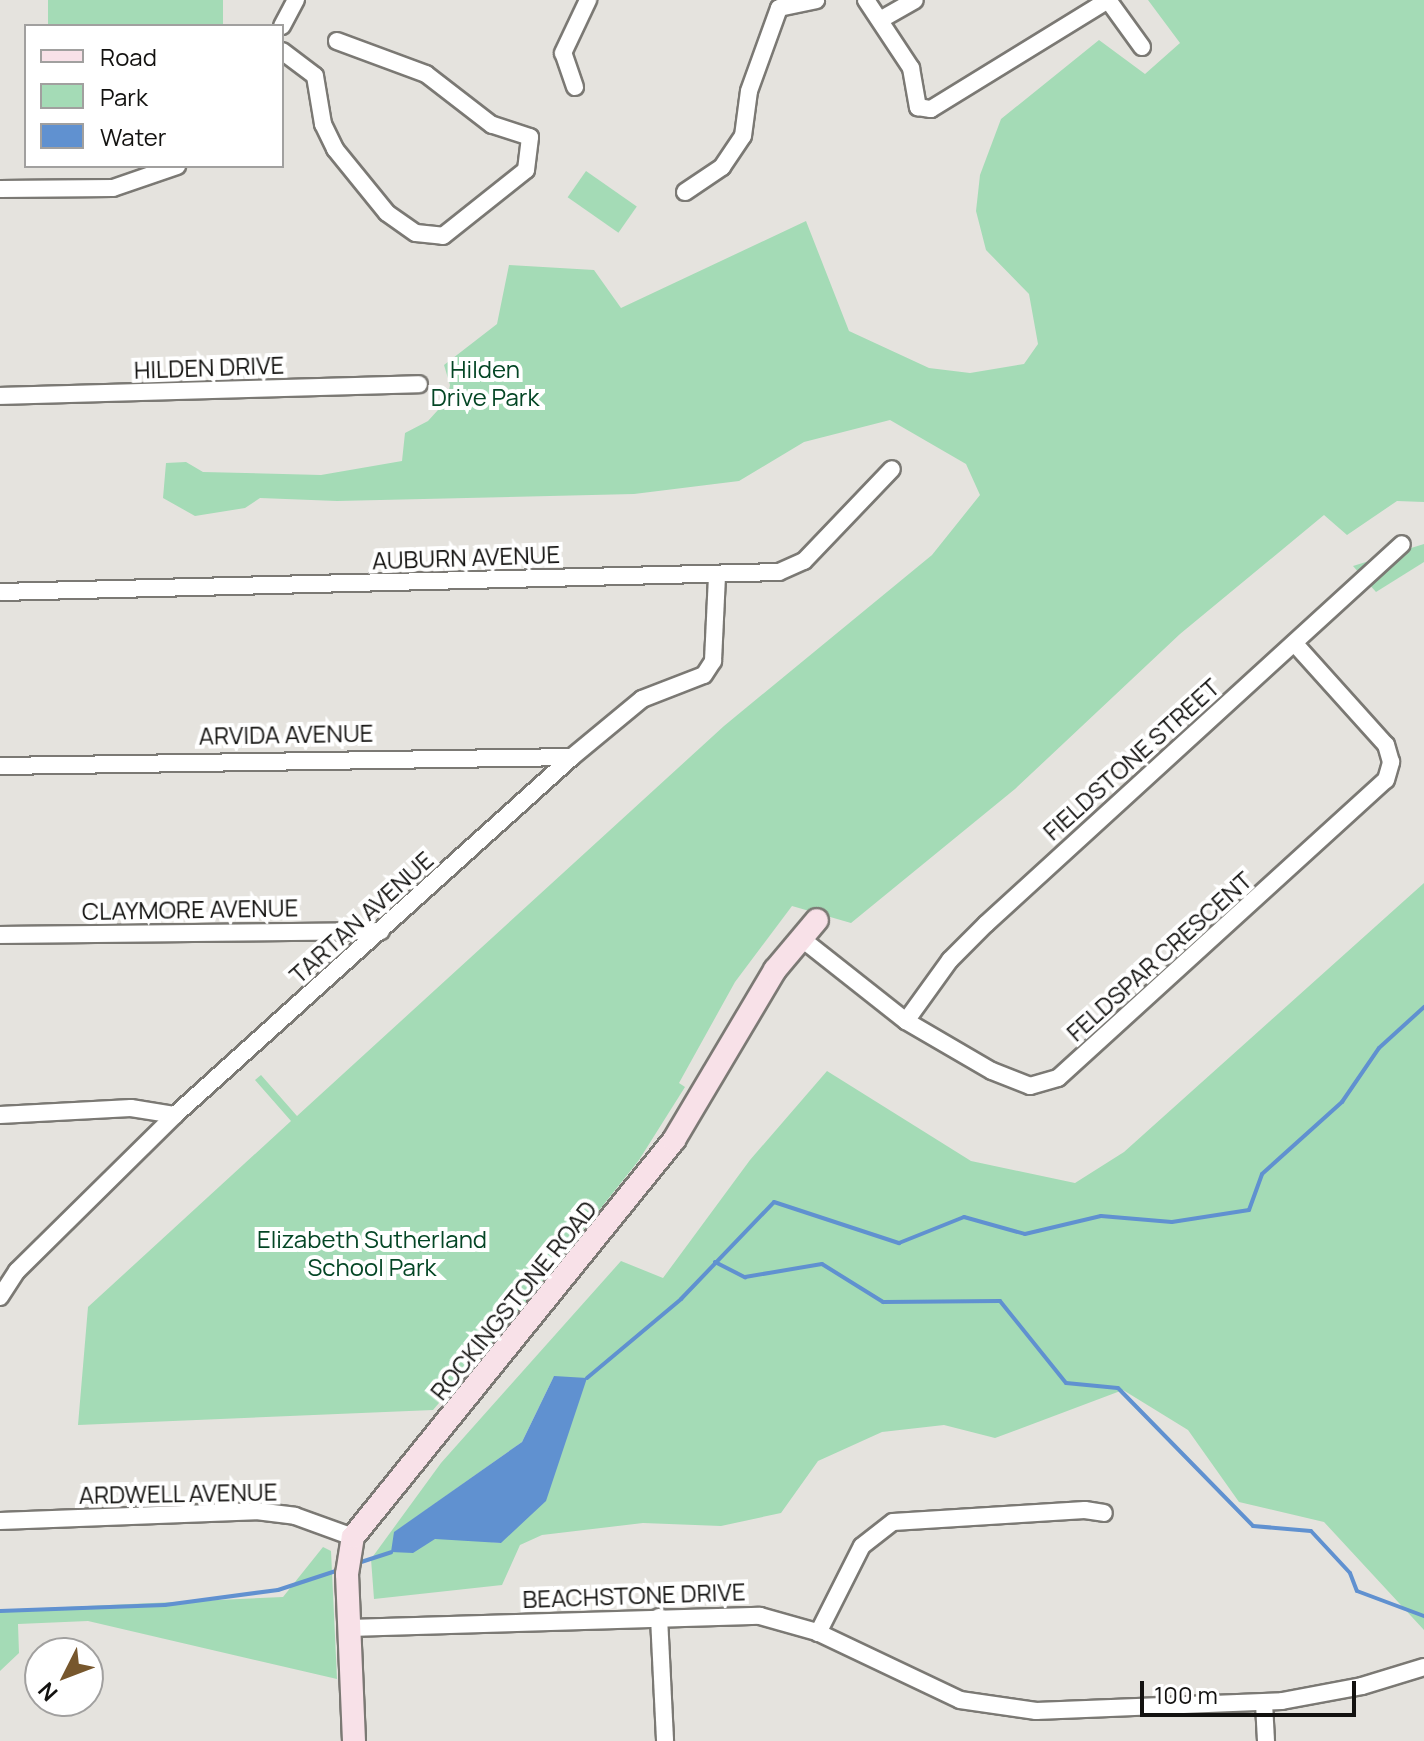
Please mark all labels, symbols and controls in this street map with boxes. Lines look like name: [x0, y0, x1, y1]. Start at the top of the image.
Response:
legend: [24, 24, 284, 168]
text: Road: [100, 40, 157, 73]
text: Park: [100, 80, 148, 113]
text: Water: [100, 120, 167, 153]
street label: HILDEN DRIVE: [133, 350, 285, 384]
park label: Hilden Drive Park: [431, 355, 539, 411]
street label: AUBURN AVENUE: [371, 539, 561, 575]
street label: FIELDSTONE STREET: [1037, 672, 1225, 846]
street label: ARVIDA AVENUE: [198, 718, 374, 750]
street label: TARTAN AVENUE: [283, 845, 439, 989]
street label: FELDSPAR CRESCENT: [1061, 865, 1257, 1047]
street label: CLAYMORE AVENUE: [82, 893, 298, 925]
street label: ROCKINGSTONE ROAD: [424, 1195, 602, 1405]
park label: Elizabeth Sutherland School Park: [257, 1225, 487, 1281]
street label: ARDWELL AVENUE: [78, 1477, 278, 1509]
street label: BEACHSTONE DRIVE: [522, 1577, 746, 1613]
north arrow: [24, 1637, 104, 1717]
scale bar: [1144, 1665, 1360, 1715]
text: N: [31, 1676, 64, 1708]
text: 100 m: [1154, 1678, 1218, 1711]

